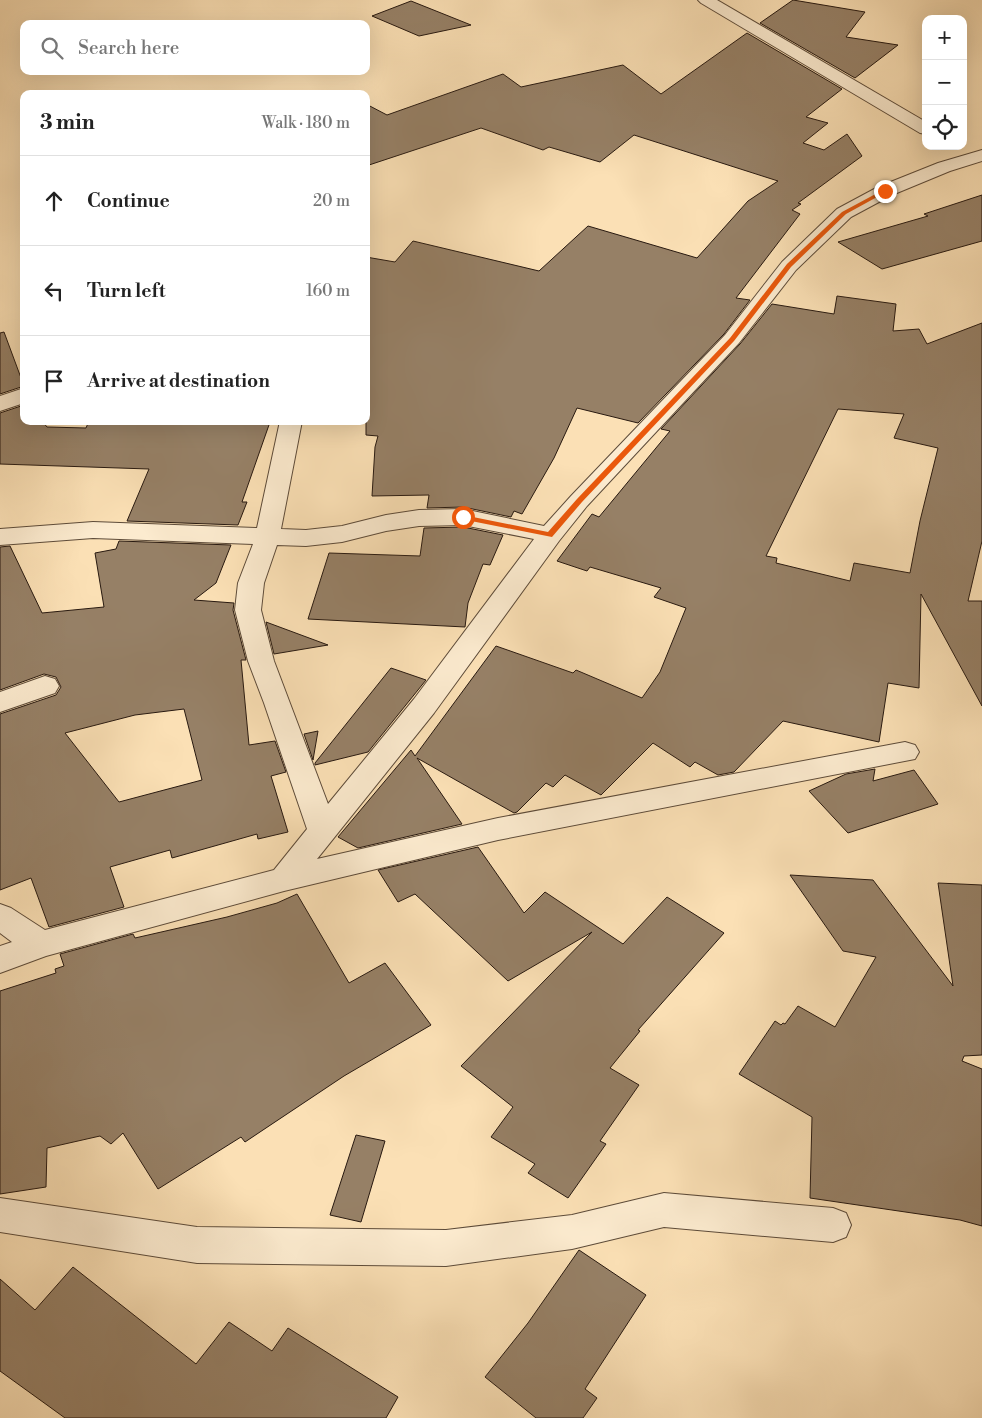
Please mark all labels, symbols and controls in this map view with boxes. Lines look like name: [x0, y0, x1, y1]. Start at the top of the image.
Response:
map controls: [922, 15, 967, 150]
button: +: [922, 15, 967, 60]
search box: [20, 20, 370, 75]
icon: search: [38, 34, 66, 62]
text: Search here: [78, 36, 179, 60]
button: −: [922, 60, 967, 105]
button: locate: [922, 105, 967, 150]
text: 3 min: [40, 110, 95, 136]
text: Walk · 180 m: [262, 113, 350, 133]
route end: [874, 180, 897, 203]
icon: ahead: [40, 187, 68, 215]
text: Continue: [87, 189, 170, 213]
text: 20 m: [313, 191, 350, 211]
icon: left: [40, 277, 68, 305]
text: Turn left: [87, 279, 166, 303]
text: 160 m: [306, 281, 350, 301]
icon: arrive: [40, 367, 68, 395]
text: Arrive at destination: [87, 369, 270, 393]
route start: [452, 506, 475, 529]

